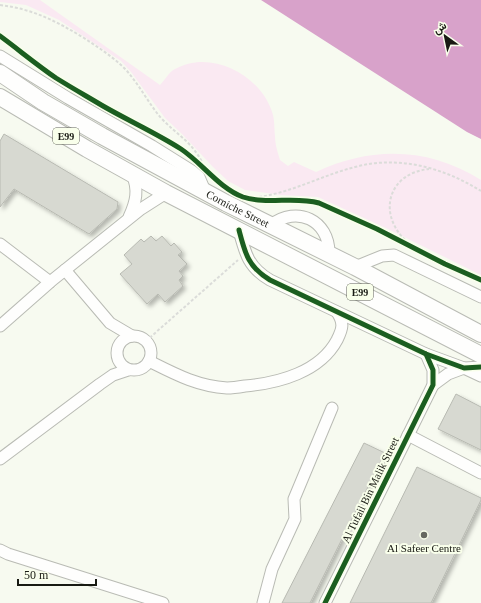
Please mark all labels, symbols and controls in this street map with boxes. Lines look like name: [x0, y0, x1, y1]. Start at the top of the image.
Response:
north arrow: [425, 16, 465, 56]
text: ش: [431, 19, 449, 37]
road number: E99: [53, 128, 79, 144]
street label: Corniche Street: [204, 188, 271, 229]
road number: E99: [347, 284, 373, 300]
street label: Al Tufail Bin Malik Street: [339, 435, 401, 545]
marker: Al Safeer Centre: [419, 530, 429, 540]
place label: Al Safeer Centre: [387, 542, 461, 554]
scale bar: [18, 561, 96, 587]
text: 50 m: [24, 568, 49, 582]

